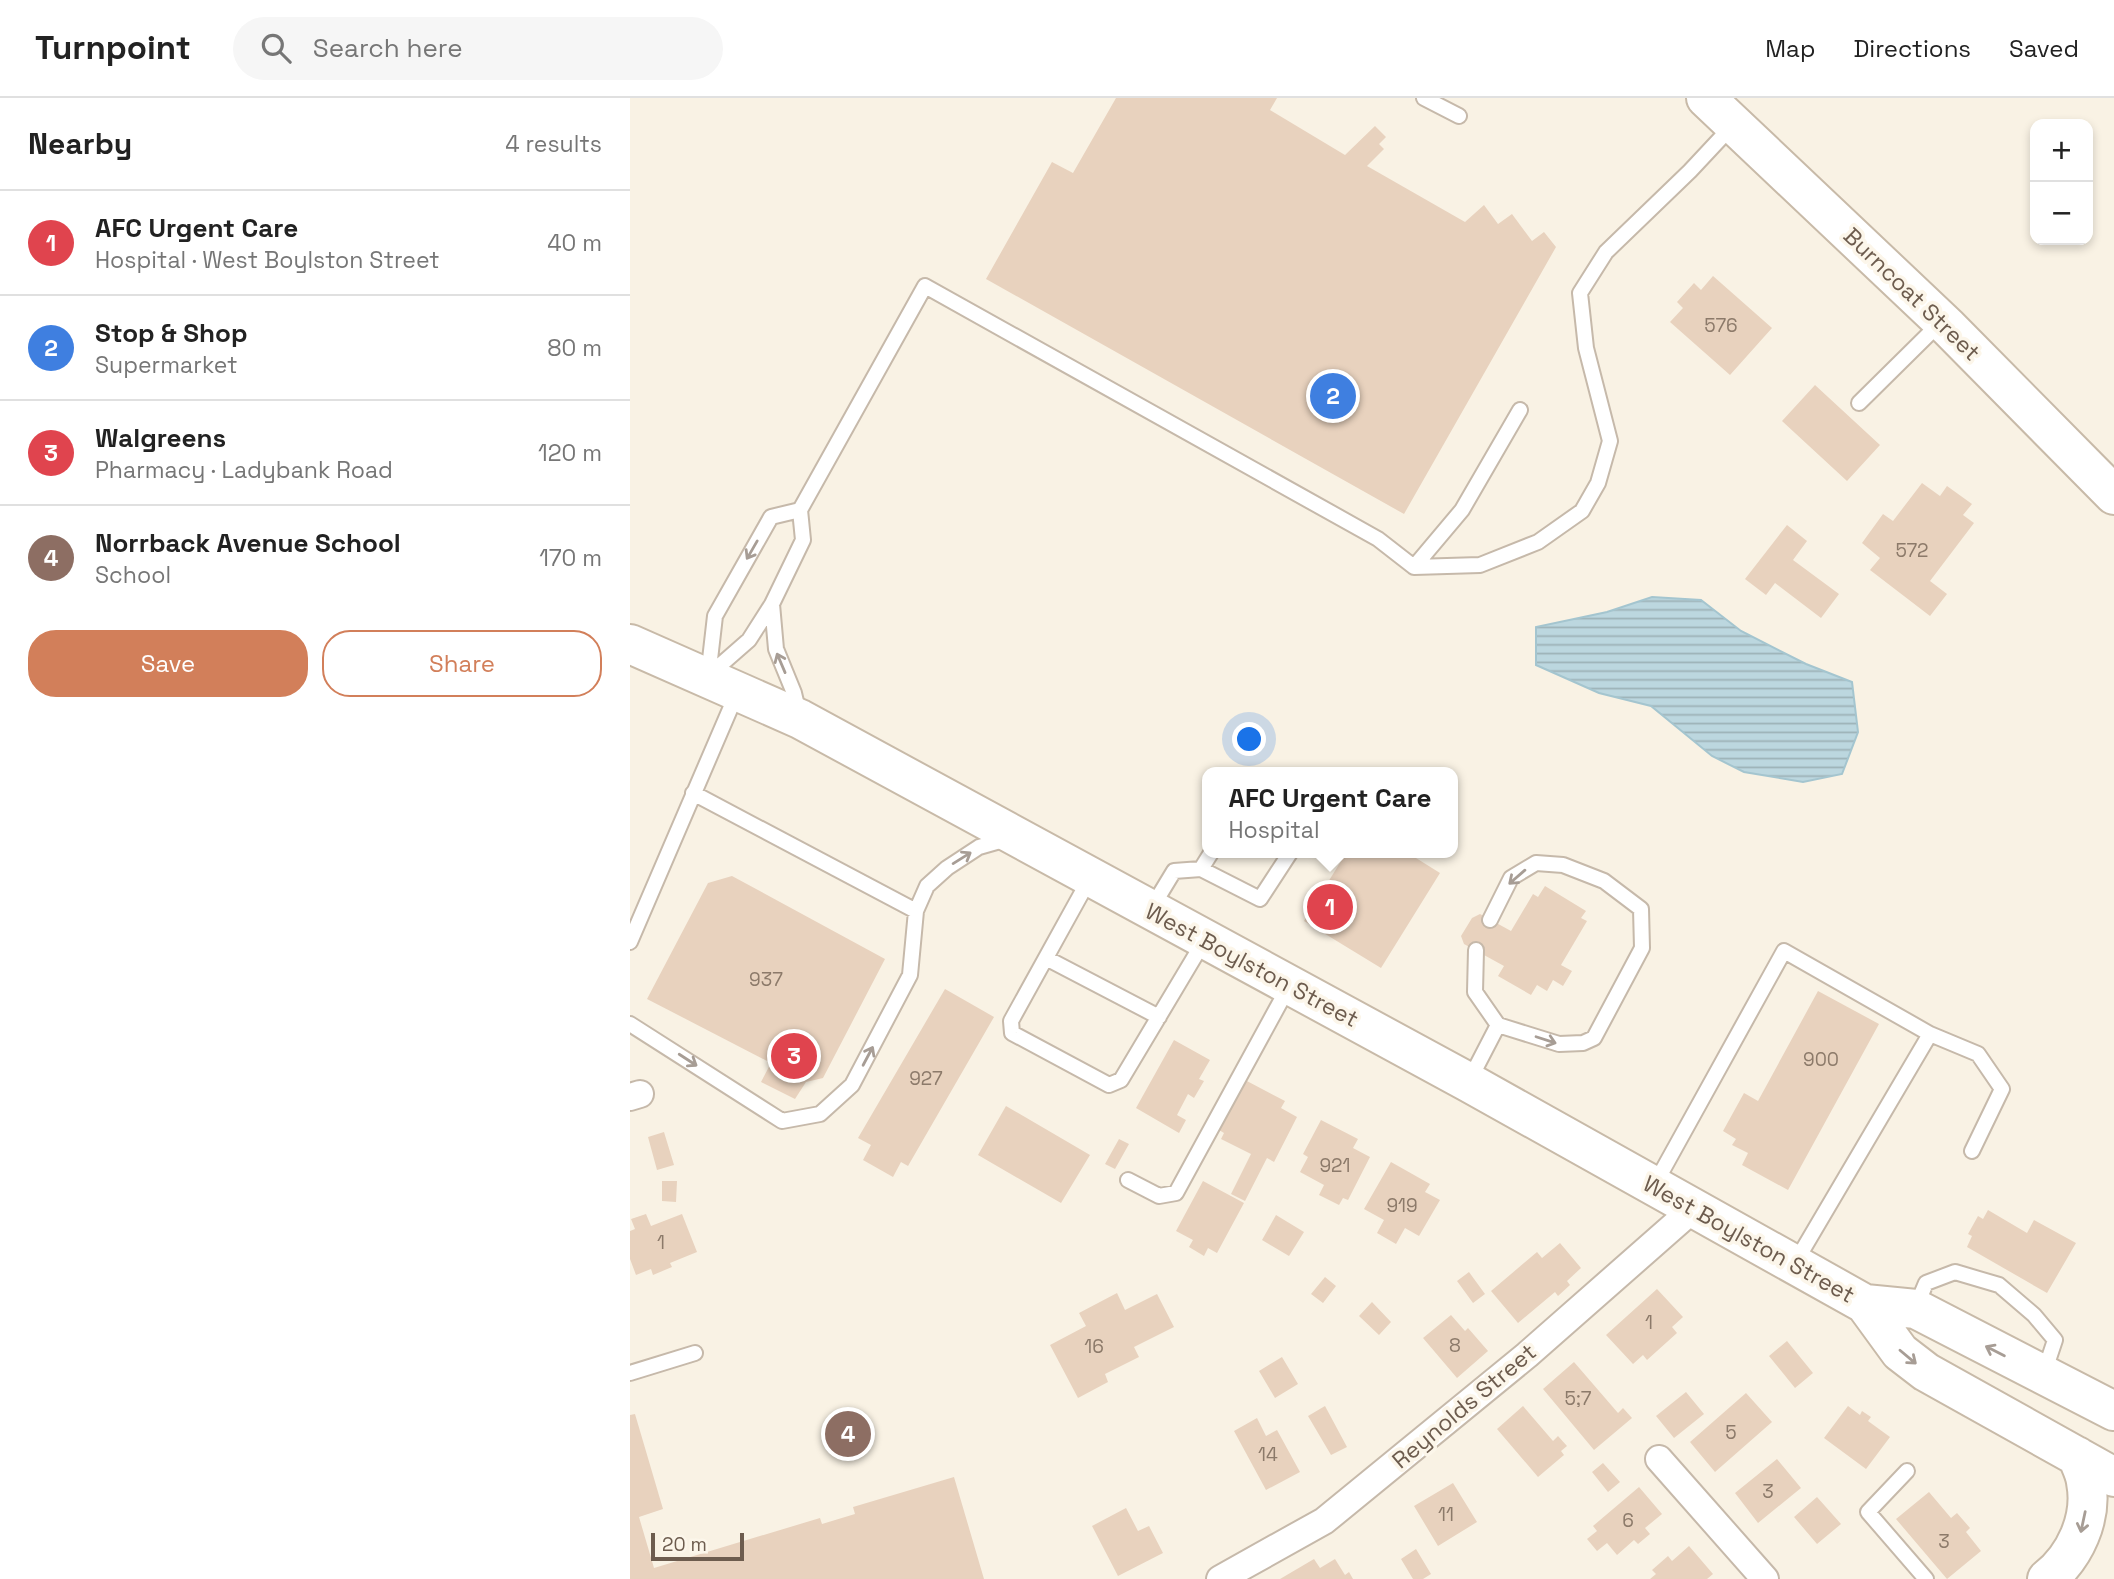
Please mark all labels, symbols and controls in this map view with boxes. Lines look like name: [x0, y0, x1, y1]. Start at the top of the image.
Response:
search box: [233, 17, 723, 80]
text: Turnpoint: [35, 27, 191, 69]
icon: search: [257, 29, 295, 67]
text: Search here: [313, 31, 463, 65]
text: Map: [1765, 33, 1815, 64]
text: Directions: [1853, 33, 1971, 64]
text: Saved: [2009, 33, 2079, 64]
map controls: [2030, 119, 2093, 245]
button: +: [2030, 119, 2093, 182]
text: Nearby: [28, 124, 132, 163]
text: 4 results: [505, 129, 602, 159]
button: −: [2030, 182, 2093, 245]
text: AFC Urgent Care: [95, 211, 298, 245]
street label: Burncoat Street: [1837, 221, 1987, 367]
text: 1: [46, 228, 56, 258]
text: 40 m: [547, 228, 602, 258]
text: Hospital · West Boylston Street: [95, 245, 440, 275]
house number: 576: [1704, 313, 1738, 338]
text: Stop & Shop: [95, 316, 248, 350]
text: 2: [44, 333, 58, 363]
text: 80 m: [547, 333, 602, 363]
text: Supermarket: [95, 350, 237, 380]
pin: 2: [1310, 370, 1356, 422]
text: Walgreens: [95, 421, 226, 455]
text: 3: [44, 438, 58, 468]
text: 120 m: [538, 438, 602, 468]
text: Pharmacy · Ladybank Road: [95, 455, 393, 485]
text: Norrback Avenue School: [95, 526, 401, 560]
house number: 572: [1895, 538, 1929, 563]
one-way arrow: [745, 540, 759, 560]
text: 4: [44, 543, 58, 573]
text: 170 m: [539, 543, 602, 573]
text: School: [95, 560, 171, 590]
button: Save: [28, 630, 308, 697]
button: Share: [322, 630, 602, 697]
one-way arrow: [774, 652, 787, 674]
your location: [1232, 722, 1266, 756]
popup: [1202, 767, 1458, 858]
text: AFC Urgent Care: [1228, 781, 1432, 815]
text: Hospital: [1228, 815, 1320, 845]
one-way arrow: [952, 851, 971, 866]
one-way arrow: [1508, 869, 1526, 885]
pin: 1: [1307, 881, 1353, 933]
street label: West Boylston Street: [1140, 896, 1364, 1034]
house number: 937: [749, 967, 783, 992]
pin: 3: [771, 1030, 817, 1082]
one-way arrow: [1535, 1034, 1557, 1047]
one-way arrow: [861, 1046, 875, 1066]
house number: 900: [1803, 1047, 1839, 1072]
one-way arrow: [677, 1054, 697, 1068]
house number: 927: [909, 1066, 943, 1091]
house number: 921: [1319, 1153, 1351, 1178]
street label: West Boylston Street: [1638, 1168, 1860, 1310]
house number: 919: [1386, 1193, 1418, 1218]
house number: 1: [657, 1230, 665, 1255]
house number: 1: [1645, 1310, 1653, 1335]
house number: 8: [1449, 1333, 1461, 1358]
house number: 16: [1084, 1334, 1104, 1359]
street label: Reynolds Street: [1386, 1337, 1542, 1475]
one-way arrow: [1986, 1343, 2006, 1357]
one-way arrow: [1898, 1350, 1916, 1365]
house number: 5;7: [1565, 1386, 1592, 1411]
pin: 4: [825, 1408, 871, 1460]
house number: 5: [1725, 1420, 1737, 1445]
house number: 14: [1258, 1442, 1278, 1467]
house number: 3: [1762, 1479, 1774, 1504]
house number: 11: [1438, 1502, 1454, 1527]
house number: 6: [1622, 1508, 1634, 1533]
one-way arrow: [2076, 1510, 2090, 1533]
house number: 3: [1938, 1529, 1950, 1554]
scale bar: [651, 1530, 744, 1562]
text: 20 m: [662, 1532, 707, 1557]

